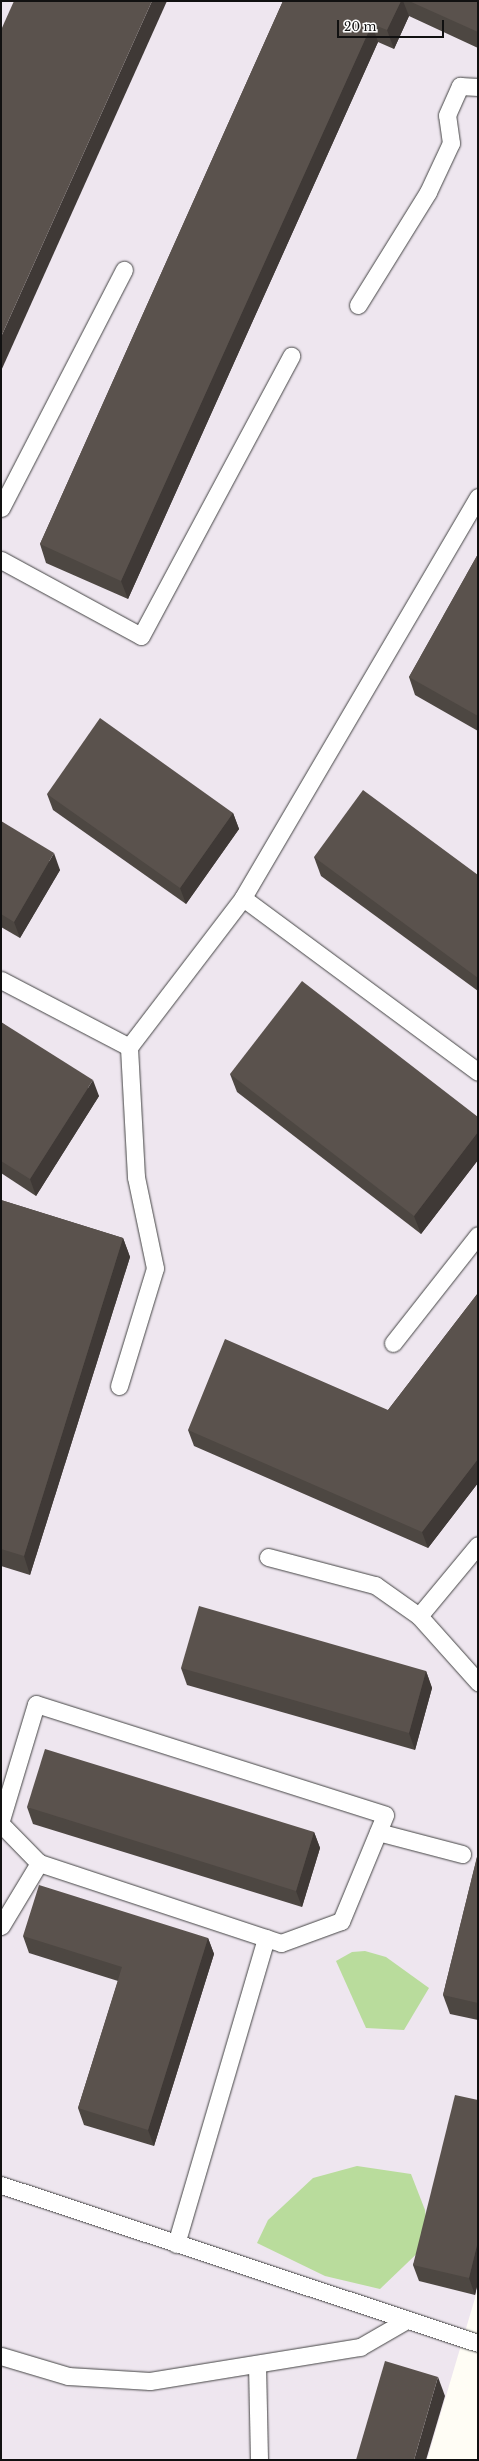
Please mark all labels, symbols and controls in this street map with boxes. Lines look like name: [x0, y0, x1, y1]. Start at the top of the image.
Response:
scale bar: [339, 12, 446, 38]
text: 20 m: [344, 19, 376, 34]

